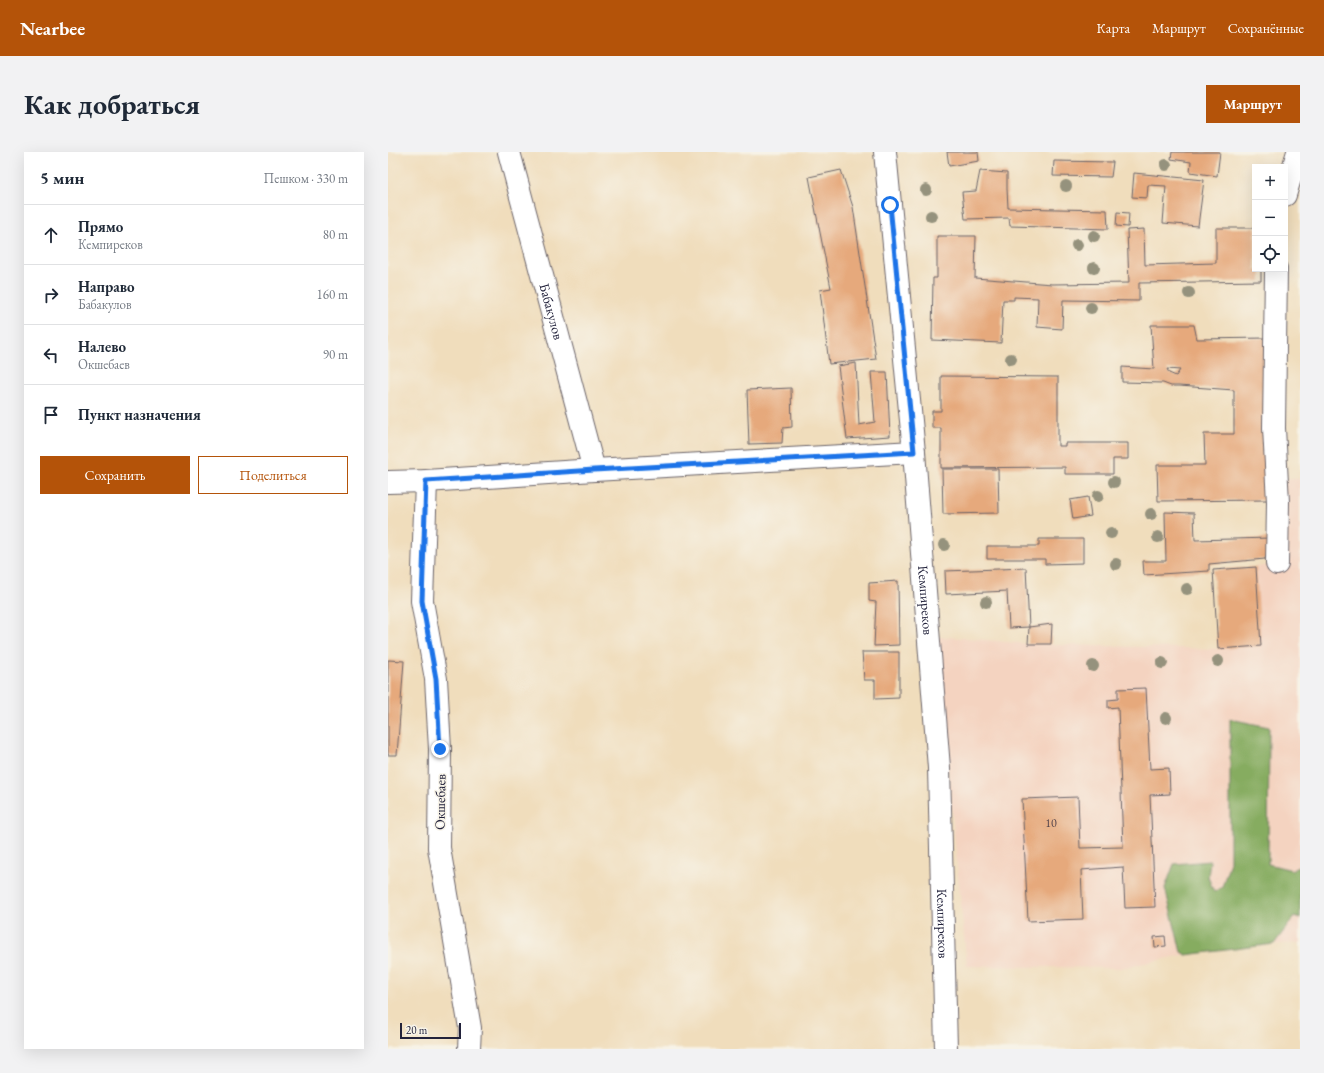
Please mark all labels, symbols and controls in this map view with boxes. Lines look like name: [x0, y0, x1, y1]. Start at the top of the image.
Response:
text: Nearbee: [20, 16, 85, 41]
text: Карта: [1097, 19, 1130, 37]
text: Маршрут: [1152, 19, 1206, 37]
text: Сохранённые: [1228, 19, 1304, 37]
button: Маршрут: [1206, 85, 1300, 123]
text: Как добраться: [24, 86, 200, 122]
map controls: [1252, 164, 1288, 272]
button: +: [1252, 164, 1288, 200]
text: 5 мин: [40, 167, 84, 189]
text: Пешком · 330 m: [264, 170, 348, 187]
route start: [881, 196, 899, 214]
button: −: [1252, 200, 1288, 236]
text: Прямо: [78, 217, 123, 236]
icon: ahead: [40, 224, 62, 246]
text: 80 m: [323, 226, 348, 243]
text: Кемпиреков: [78, 236, 143, 253]
button: locate: [1252, 236, 1288, 272]
text: Направо: [78, 277, 135, 296]
street label: Бабакулов: [535, 281, 568, 342]
icon: right: [40, 284, 62, 306]
text: 160 m: [317, 286, 348, 303]
text: Бабакулов: [78, 296, 131, 313]
text: Налево: [78, 337, 126, 356]
icon: left: [40, 344, 62, 366]
text: 90 m: [323, 346, 348, 363]
text: Окшебаев: [78, 356, 130, 373]
icon: arrive: [40, 404, 62, 426]
text: Пункт назначения: [78, 405, 201, 424]
button: Сохранить: [40, 456, 190, 494]
button: Поделиться: [198, 456, 348, 494]
street label: Кемпиреков: [914, 565, 937, 636]
route end: [431, 740, 449, 758]
street label: Окшебаев: [431, 774, 449, 830]
house number: 10: [1045, 815, 1057, 831]
street label: Кемпиреков: [933, 889, 953, 959]
scale bar: [400, 1021, 461, 1040]
text: 20 m: [406, 1023, 427, 1037]

